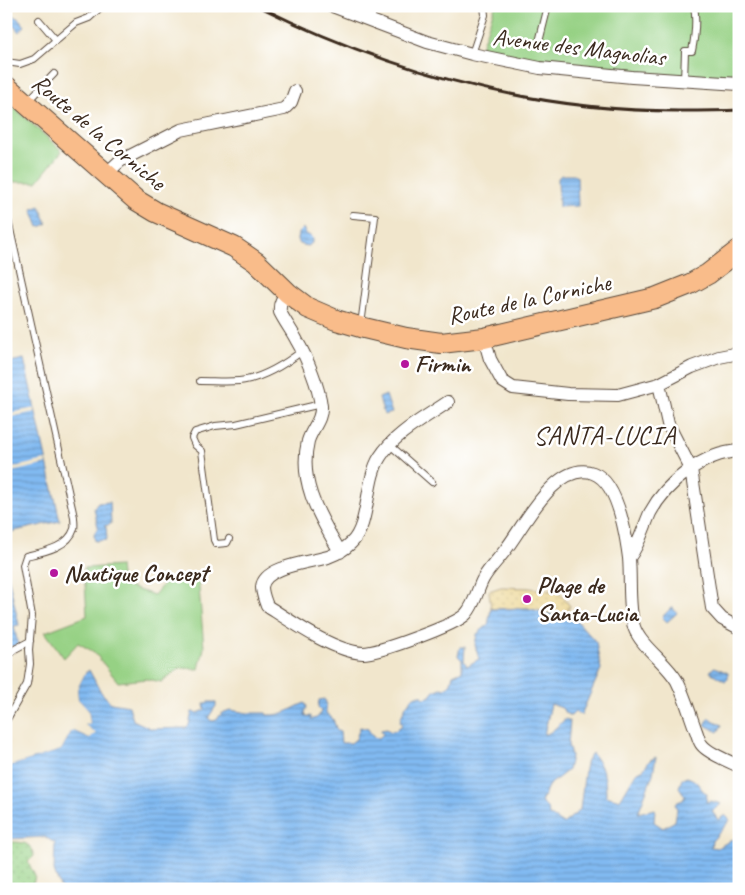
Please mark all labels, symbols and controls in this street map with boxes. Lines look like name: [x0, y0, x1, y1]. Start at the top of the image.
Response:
street label: Avenue des Magnolias: [491, 22, 669, 73]
street label: Route de la Corniche: [26, 67, 174, 198]
street label: Route de la Corniche: [445, 267, 615, 331]
place label: Firmin: [415, 349, 472, 379]
marker: Firmin: [399, 358, 411, 370]
district label: SANTA-LUCIA: [534, 419, 677, 452]
place label: Nautique Concept: [64, 558, 212, 588]
marker: Nautique Concept: [48, 567, 60, 579]
place label: Plage de Santa-Lucia: [537, 570, 640, 628]
marker: Plage de Santa-Lucia: [521, 593, 533, 605]

